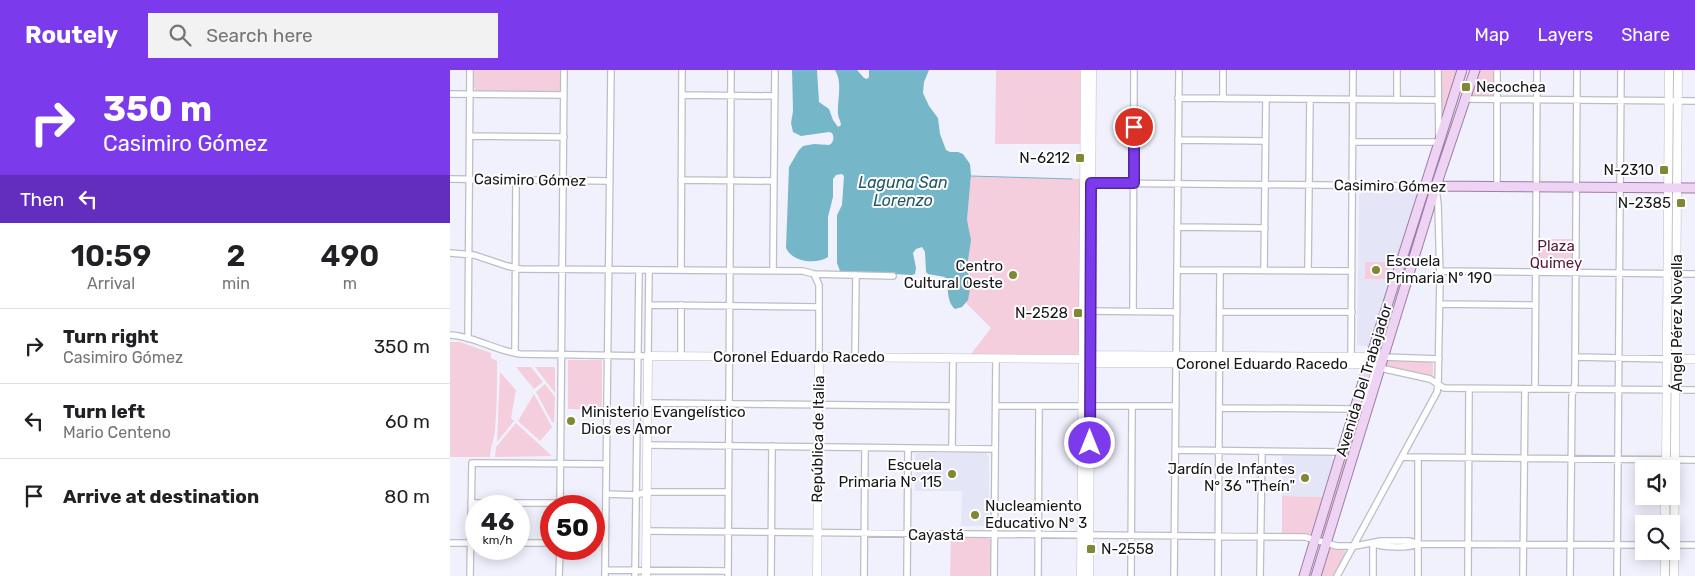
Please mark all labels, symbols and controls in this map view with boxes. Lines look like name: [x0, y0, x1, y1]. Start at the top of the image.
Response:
search box: [148, 13, 498, 58]
text: Routely: [25, 21, 118, 49]
icon: search: [166, 21, 194, 49]
text: Search here: [206, 24, 313, 47]
text: Map: [1475, 24, 1510, 46]
text: Layers: [1538, 24, 1593, 46]
text: Share: [1621, 24, 1670, 46]
place label: Necochea: [1476, 78, 1546, 96]
marker: Necochea: [1460, 81, 1472, 93]
text: 350 m: [103, 88, 212, 130]
icon: right: [20, 90, 85, 155]
pin: [1113, 106, 1155, 148]
icon: arrive: [1120, 113, 1148, 141]
text: Casimiro Gómez: [103, 130, 268, 157]
place label: N-6212: [1019, 149, 1070, 167]
marker: N-6212: [1074, 152, 1086, 164]
place label: N-2310: [1604, 161, 1654, 179]
marker: N-2310: [1658, 164, 1670, 176]
street label: Casimiro Gómez: [474, 170, 587, 190]
water label: Laguna San Lorenzo: [858, 173, 948, 210]
street label: Casimiro Gómez: [1334, 176, 1447, 196]
icon: left: [74, 185, 102, 213]
text: Then: [20, 188, 64, 211]
place label: N-2385: [1618, 194, 1671, 212]
marker: N-2385: [1675, 197, 1687, 209]
park label: Plaza Quimey: [1530, 237, 1582, 272]
text: 10:59: [71, 238, 151, 274]
text: 2: [226, 238, 245, 274]
text: 490: [321, 238, 379, 274]
place label: Escuela Primaria Nº 190: [1386, 252, 1492, 287]
street label: Ángel Pérez Novella: [1668, 254, 1686, 392]
place label: Centro Cultural Oeste: [904, 257, 1003, 292]
marker: Escuela Primaria Nº 190: [1370, 264, 1382, 276]
marker: Centro Cultural Oeste: [1007, 269, 1019, 281]
text: Arrival: [87, 274, 135, 293]
text: min: [222, 274, 250, 293]
text: m: [343, 274, 357, 293]
street label: Avenida Del Trabajador: [1332, 301, 1396, 459]
place label: N-2528: [1015, 304, 1068, 322]
marker: N-2528: [1072, 307, 1084, 319]
text: Turn right: [63, 325, 158, 348]
icon: right: [20, 332, 48, 360]
text: 350 m: [374, 335, 430, 358]
text: Casimiro Gómez: [63, 348, 183, 367]
street label: Coronel Eduardo Racedo: [713, 348, 885, 366]
street label: Coronel Eduardo Racedo: [1176, 355, 1348, 373]
street label: República de Italia: [808, 375, 828, 503]
text: Turn left: [63, 400, 145, 423]
place label: Ministerio Evangelístico Dios es Amor: [581, 403, 746, 438]
icon: left: [20, 407, 48, 435]
text: 60 m: [385, 410, 430, 433]
marker: Ministerio Evangelístico Dios es Amor: [565, 415, 577, 427]
position arrow: [1063, 416, 1115, 468]
text: Mario Centeno: [63, 423, 171, 442]
place label: Escuela Primaria N° 115: [838, 456, 942, 491]
place label: Jardín de Infantes N° 36 "Theín": [1168, 460, 1295, 495]
map controls: [1635, 460, 1680, 560]
button: sound: [1635, 460, 1680, 505]
marker: Escuela Primaria N° 115: [946, 468, 958, 480]
marker: Jardín de Infantes N° 36 "Theín": [1299, 472, 1311, 484]
icon: arrive: [20, 482, 48, 510]
text: Arrive at destination: [63, 485, 259, 508]
text: 80 m: [384, 485, 430, 508]
speed limit sign: 50: [540, 495, 605, 560]
place label: Nucleamiento Educativo N° 3: [985, 497, 1087, 532]
text: 46: [481, 507, 514, 536]
marker: Nucleamiento Educativo N° 3: [969, 509, 981, 521]
button: search: [1635, 515, 1680, 560]
street label: Cayastá: [908, 526, 964, 544]
text: km/h: [483, 533, 512, 547]
place label: N-2558: [1101, 540, 1154, 558]
marker: N-2558: [1085, 543, 1097, 555]

